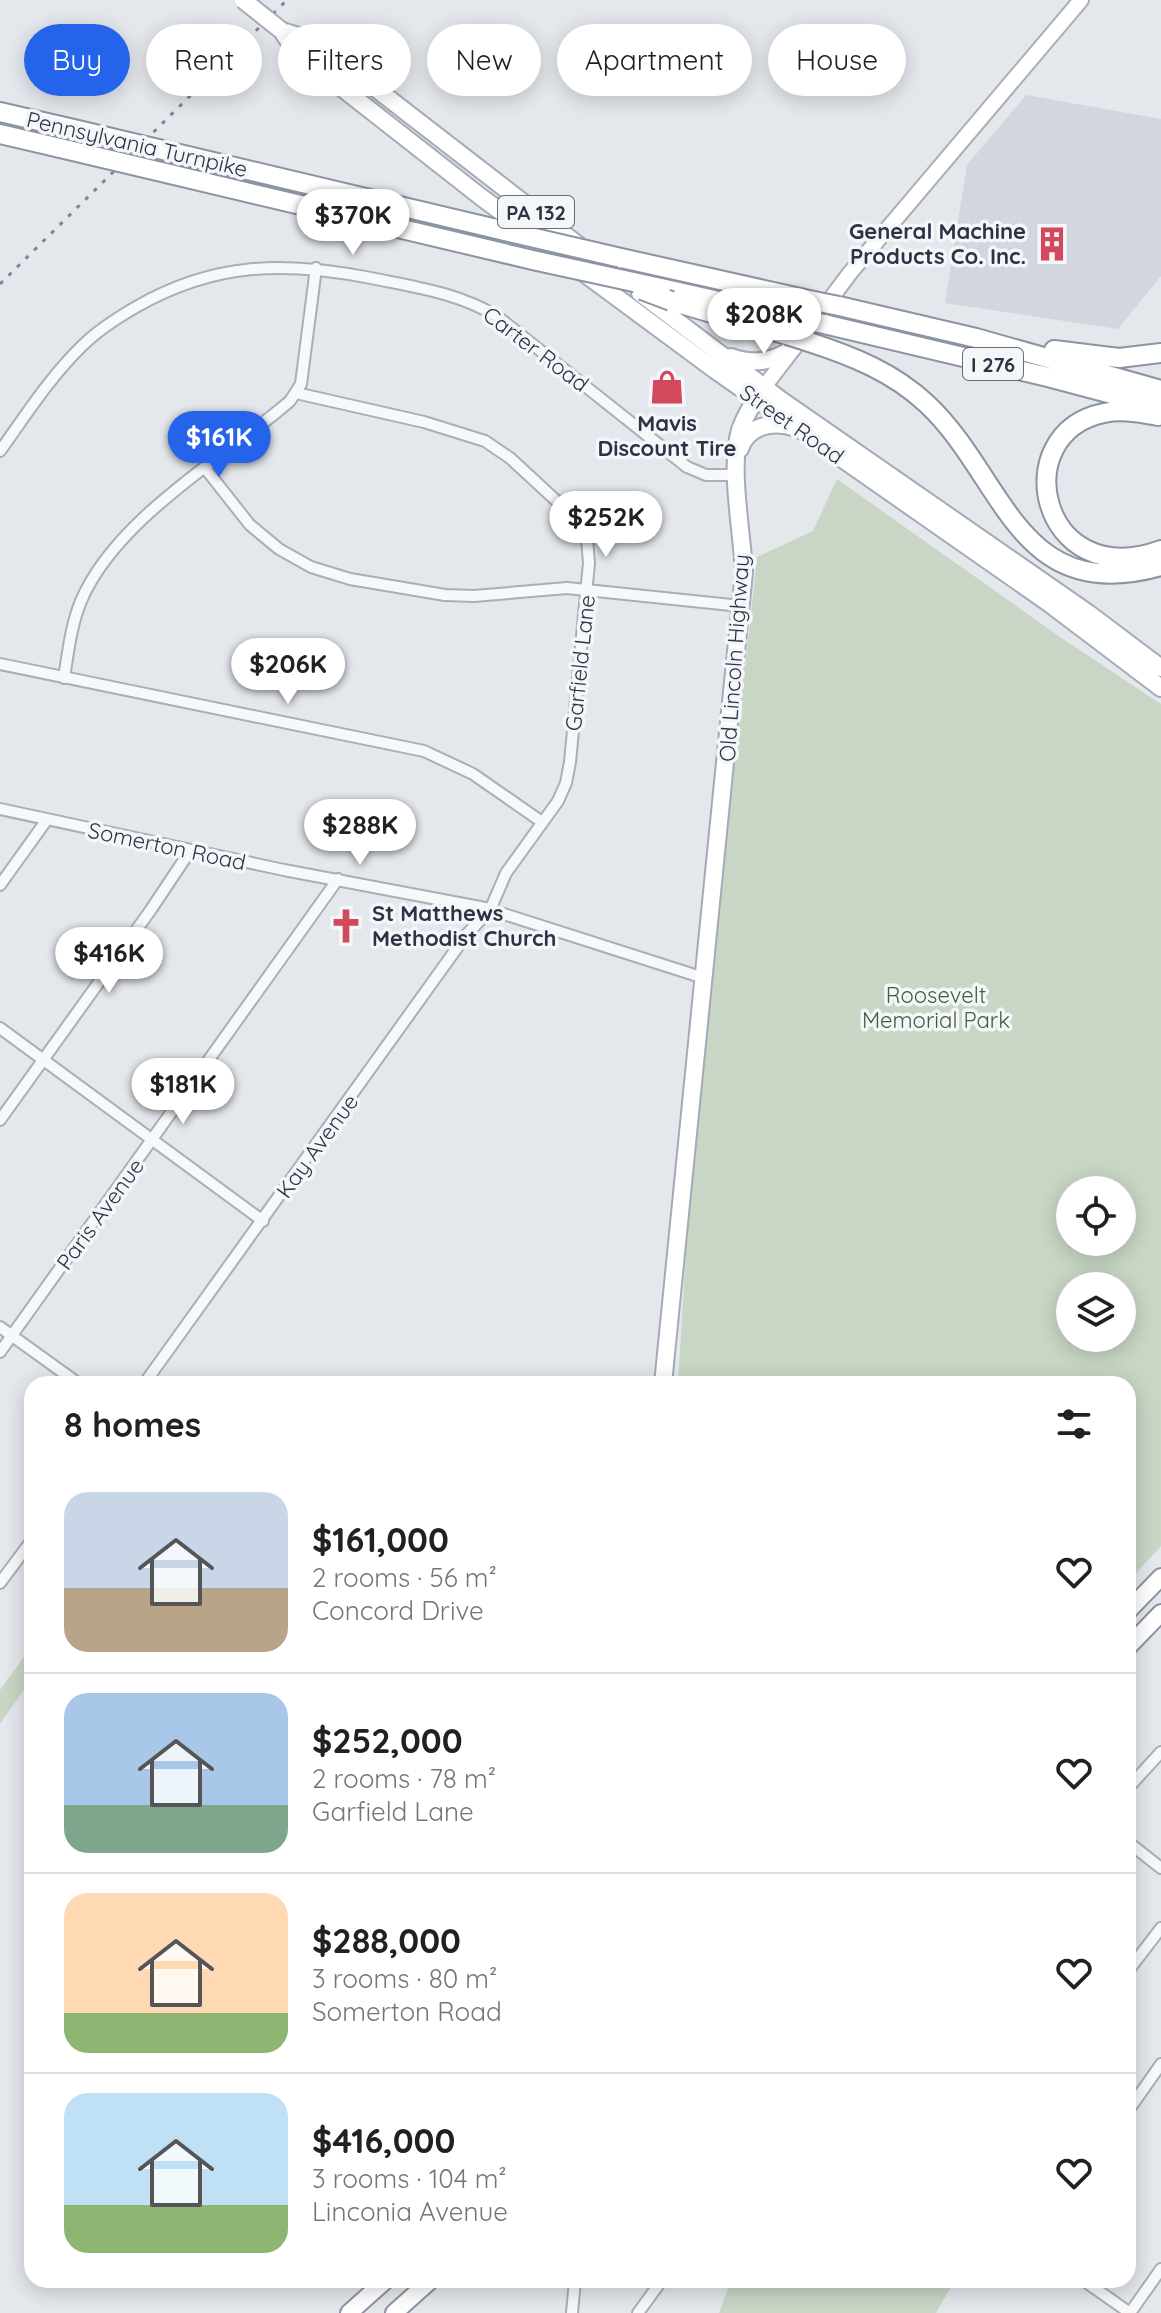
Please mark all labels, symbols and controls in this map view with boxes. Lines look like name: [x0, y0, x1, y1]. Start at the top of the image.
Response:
chip: Buy: [24, 24, 130, 96]
chip: Rent: [146, 24, 262, 96]
chip: Filters: [278, 24, 411, 96]
chip: New: [427, 24, 541, 96]
chip: Apartment: [557, 24, 752, 96]
chip: House: [768, 24, 906, 96]
street label: Pennsylvania Turnpike: [24, 105, 250, 183]
pin: $370K: [297, 189, 409, 257]
road number: PA 132: [498, 196, 574, 228]
text: $370K: [315, 198, 391, 231]
place label: General Machine Products Co. Inc.: [849, 217, 1026, 270]
building icon: General Machine Products Co. Inc.: [1033, 225, 1071, 263]
pin: $208K: [708, 288, 820, 356]
text: $208K: [725, 297, 803, 330]
street label: Carter Road: [478, 300, 594, 398]
road number: I 276: [963, 348, 1023, 380]
shop icon: Mavis Discount Tire: [648, 368, 686, 406]
street label: Street Road: [735, 378, 849, 470]
place label: Mavis Discount Tire: [598, 409, 736, 462]
pin: $161K: [163, 411, 275, 479]
text: $161K: [186, 420, 252, 453]
pin: $252K: [550, 491, 662, 559]
text: $252K: [567, 500, 645, 533]
street label: Old Lincoln Highway: [713, 553, 755, 763]
street label: Garfield Lane: [559, 594, 601, 732]
pin: $206K: [232, 638, 344, 706]
text: $206K: [249, 647, 327, 680]
pin: $288K: [304, 799, 416, 867]
text: $288K: [322, 808, 398, 841]
street label: Somerton Road: [86, 816, 248, 876]
place label: St Matthews Methodist Church: [372, 899, 556, 952]
church icon: St Matthews Methodist Church: [327, 907, 365, 945]
pin: $416K: [53, 927, 165, 995]
text: $416K: [73, 936, 145, 969]
park label: Roosevelt Memorial Park: [862, 981, 1010, 1034]
pin: $181K: [127, 1058, 239, 1126]
text: $181K: [149, 1067, 217, 1100]
street label: Kay Avenue: [270, 1088, 364, 1204]
street label: Paris Avenue: [50, 1153, 150, 1275]
map controls: [1056, 1176, 1136, 1352]
button: locate: [1056, 1176, 1136, 1256]
button: layers: [1056, 1272, 1136, 1352]
icon: filters: [1052, 1402, 1096, 1446]
text: 8 homes: [64, 1403, 201, 1446]
text: $161,000: [312, 1518, 449, 1561]
icon: home: [128, 1524, 224, 1620]
icon: heart: [1052, 1550, 1096, 1594]
text: 2 rooms · 56 m²: [312, 1561, 497, 1594]
text: Concord Drive: [312, 1594, 484, 1627]
text: $252,000: [312, 1719, 463, 1762]
icon: home: [128, 1725, 224, 1821]
icon: heart: [1052, 1751, 1096, 1795]
text: 2 rooms · 78 m²: [312, 1762, 496, 1795]
text: Garfield Lane: [312, 1795, 474, 1828]
text: $288,000: [312, 1919, 461, 1962]
icon: home: [128, 1925, 224, 2021]
icon: heart: [1052, 1951, 1096, 1995]
text: 3 rooms · 80 m²: [312, 1962, 497, 1995]
text: Somerton Road: [312, 1995, 502, 2028]
text: $416,000: [312, 2119, 455, 2162]
icon: home: [128, 2125, 224, 2221]
icon: heart: [1052, 2151, 1096, 2195]
text: 3 rooms · 104 m²: [312, 2162, 507, 2195]
text: Linconia Avenue: [312, 2195, 508, 2228]

